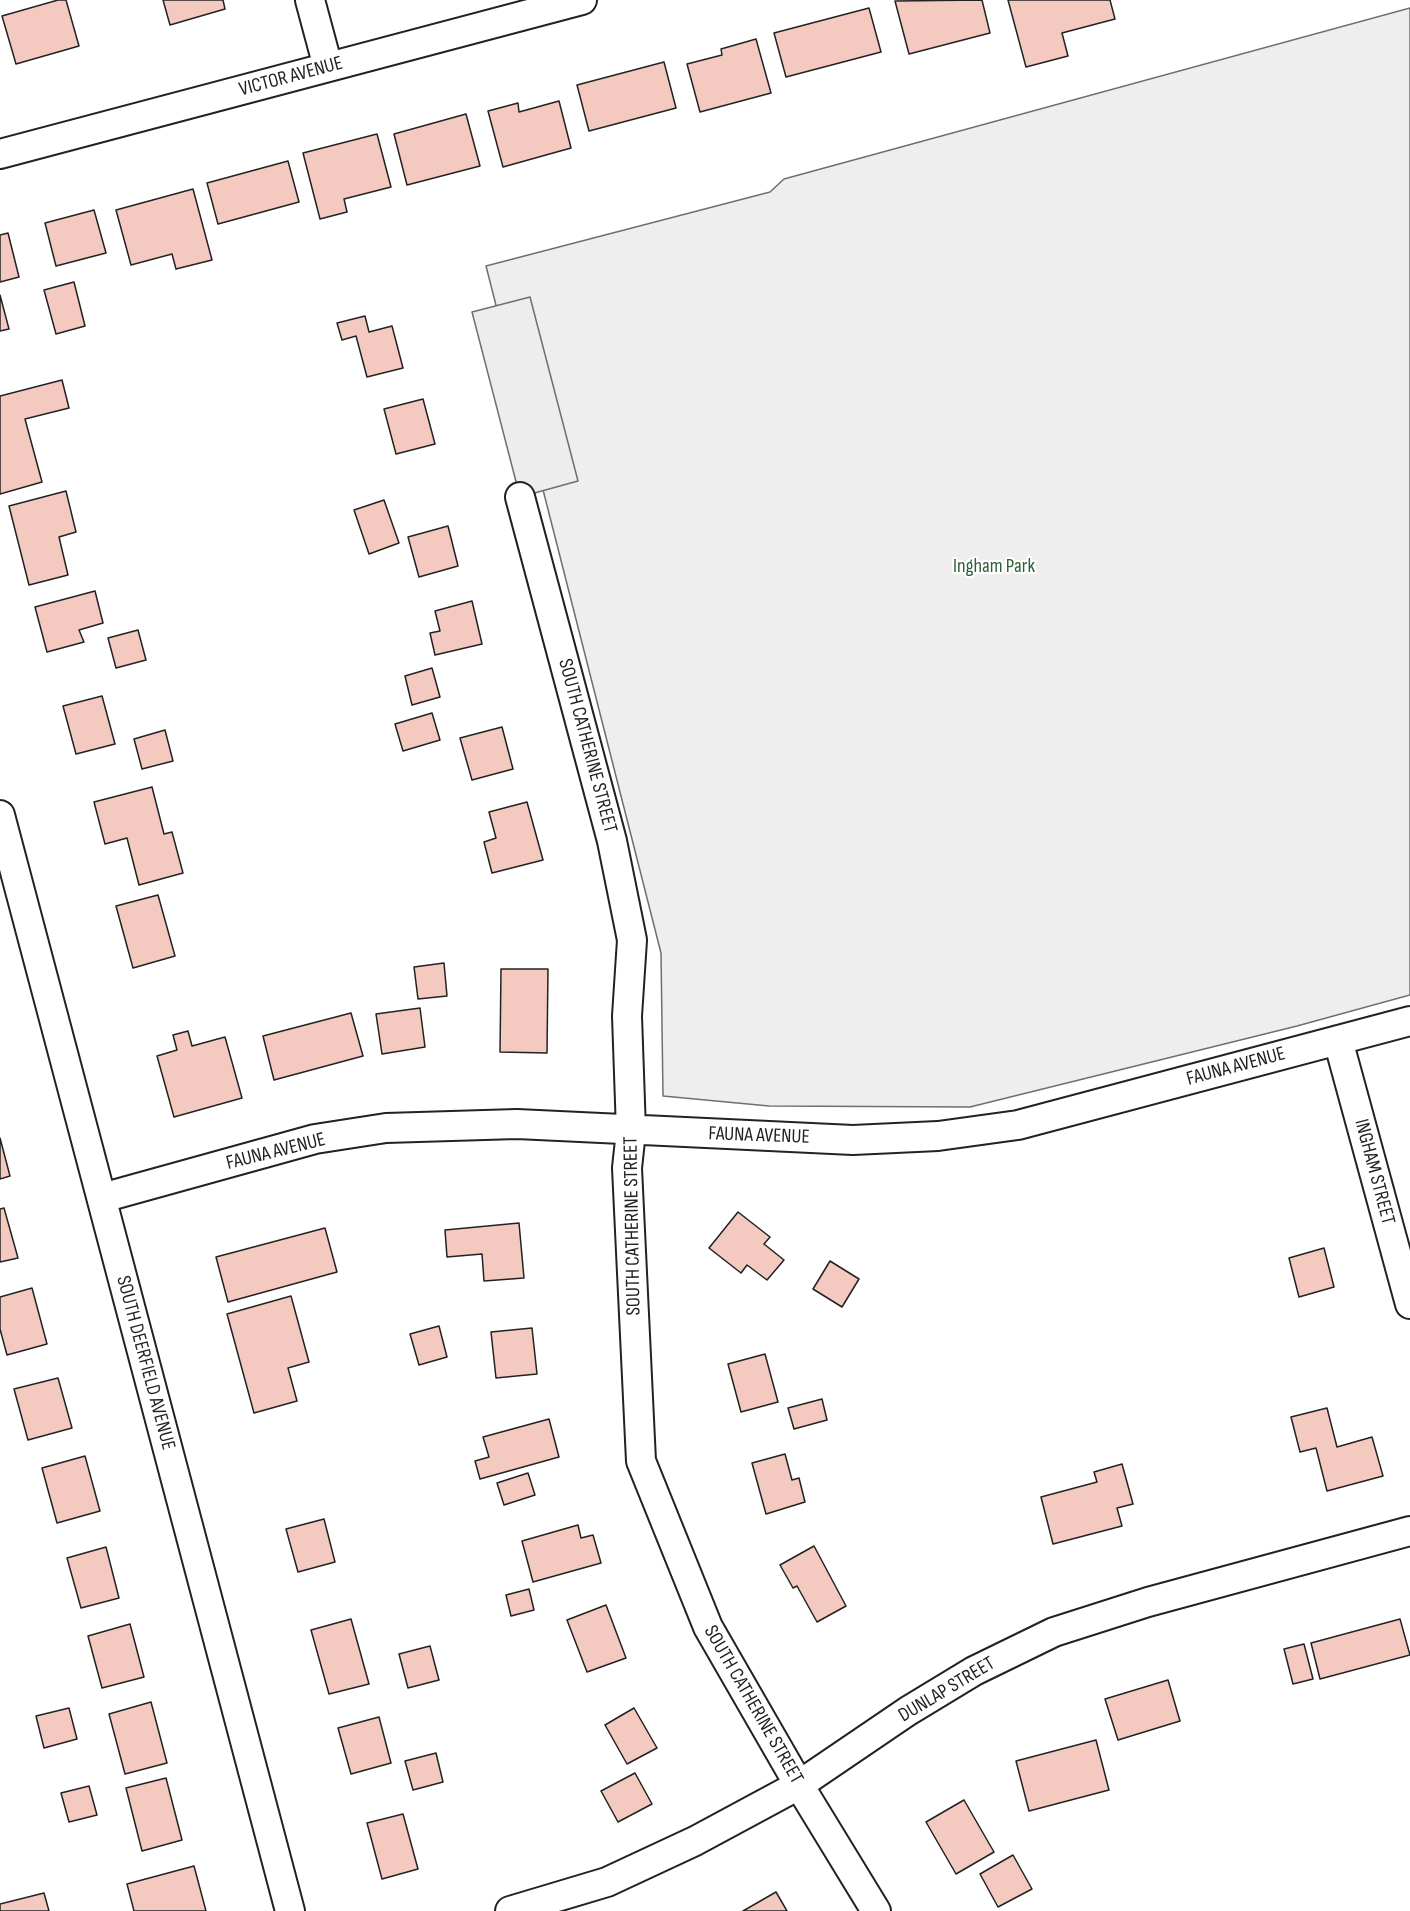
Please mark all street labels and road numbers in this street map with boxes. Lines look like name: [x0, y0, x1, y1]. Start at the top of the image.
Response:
street label: VICTOR AVENUE: [237, 52, 345, 102]
street label: SOUTH CATHERINE STREET: [552, 656, 622, 836]
street label: FAUNA AVENUE: [1184, 1042, 1288, 1092]
street label: INGHAM STREET: [1348, 1117, 1400, 1227]
street label: FAUNA AVENUE: [708, 1122, 810, 1150]
street label: FAUNA AVENUE: [224, 1128, 328, 1176]
street label: SOUTH CATHERINE STREET: [619, 1136, 647, 1316]
street label: SOUTH DEERFIELD AVENUE: [110, 1273, 180, 1453]
street label: SOUTH CATHERINE STREET: [698, 1621, 808, 1789]
street label: DUNLAP STREET: [894, 1652, 1000, 1728]

